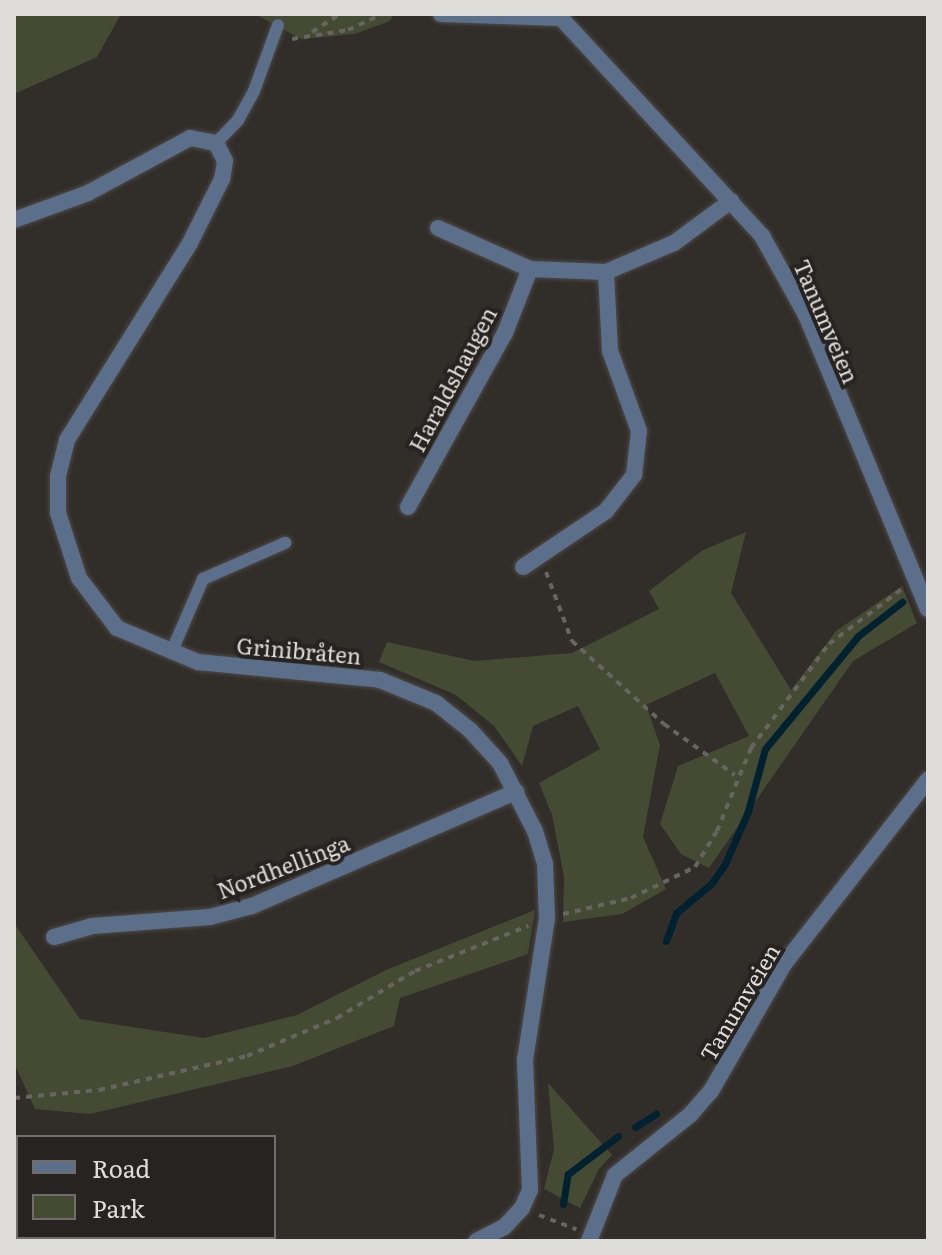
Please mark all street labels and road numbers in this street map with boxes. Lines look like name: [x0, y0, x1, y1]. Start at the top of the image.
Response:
street label: Tanumveien: [789, 255, 865, 387]
street label: Haraldshaugen: [403, 302, 501, 456]
street label: Grinibråten: [236, 631, 362, 669]
street label: Nordhellinga: [213, 829, 353, 903]
street label: Tanumveien: [694, 939, 784, 1065]

